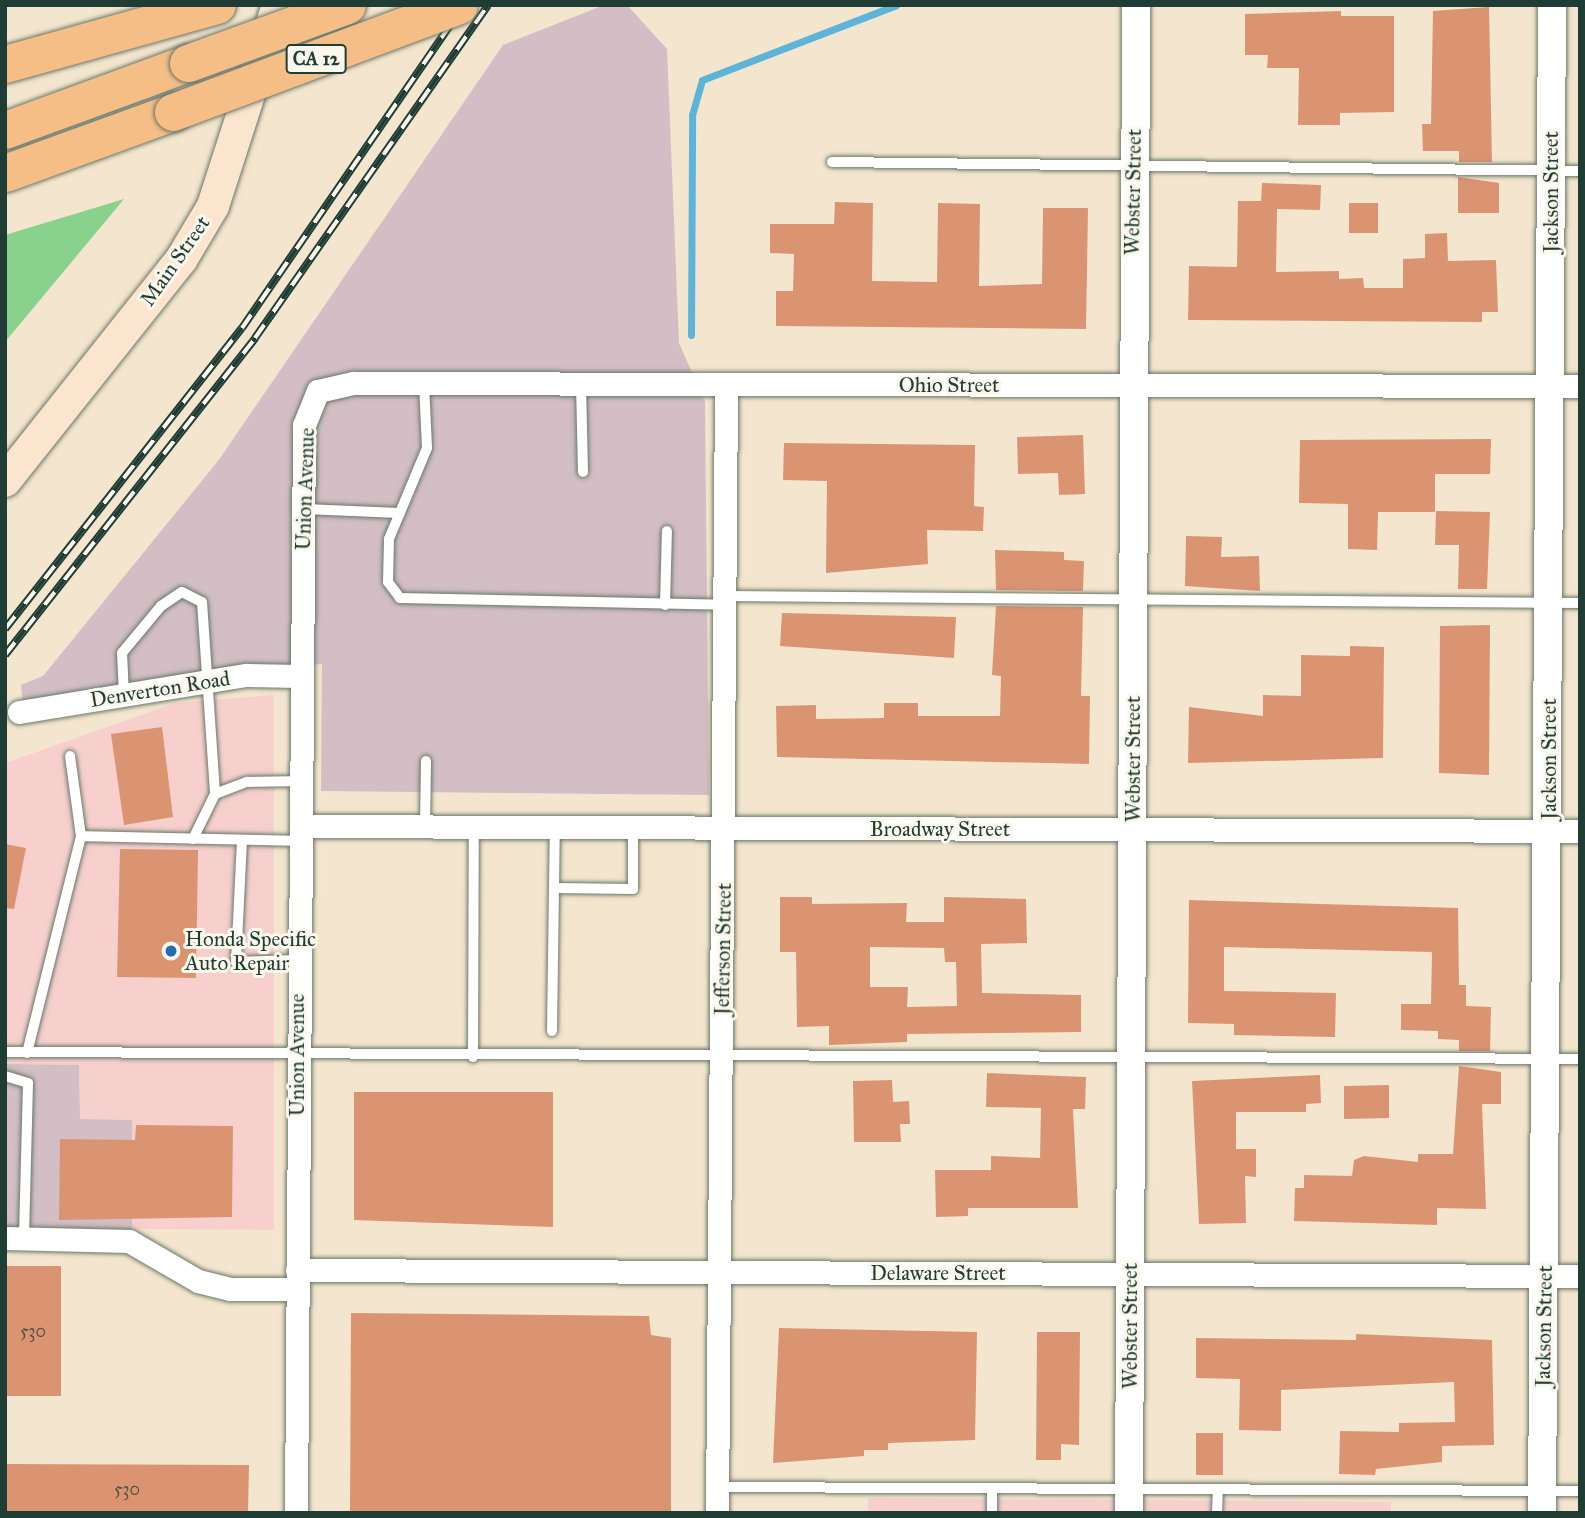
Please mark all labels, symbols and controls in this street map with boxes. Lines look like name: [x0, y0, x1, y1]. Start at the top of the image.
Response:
road number: CA 12: [284, 44, 348, 74]
street label: Webster Street: [1119, 129, 1147, 255]
street label: Jackson Street: [1538, 131, 1564, 253]
street label: Main Street: [135, 211, 215, 311]
street label: Ohio Street: [899, 372, 999, 398]
street label: Union Avenue: [290, 427, 320, 551]
street label: Denverton Road: [88, 665, 232, 713]
street label: Webster Street: [1120, 696, 1146, 822]
street label: Jackson Street: [1536, 698, 1562, 820]
street label: Broadway Street: [870, 816, 1010, 842]
street label: Jefferson Street: [709, 883, 737, 1015]
place label: Honda Specific Auto Repair: [185, 926, 316, 976]
marker: Honda Specific Auto Repair: [163, 943, 179, 959]
street label: Union Avenue: [284, 994, 310, 1116]
street label: Delaware Street: [870, 1260, 1006, 1286]
street label: Webster Street: [1117, 1263, 1143, 1389]
street label: Jackson Street: [1530, 1265, 1558, 1387]
house number: 530: [20, 1320, 46, 1342]
house number: 530: [114, 1478, 140, 1500]

